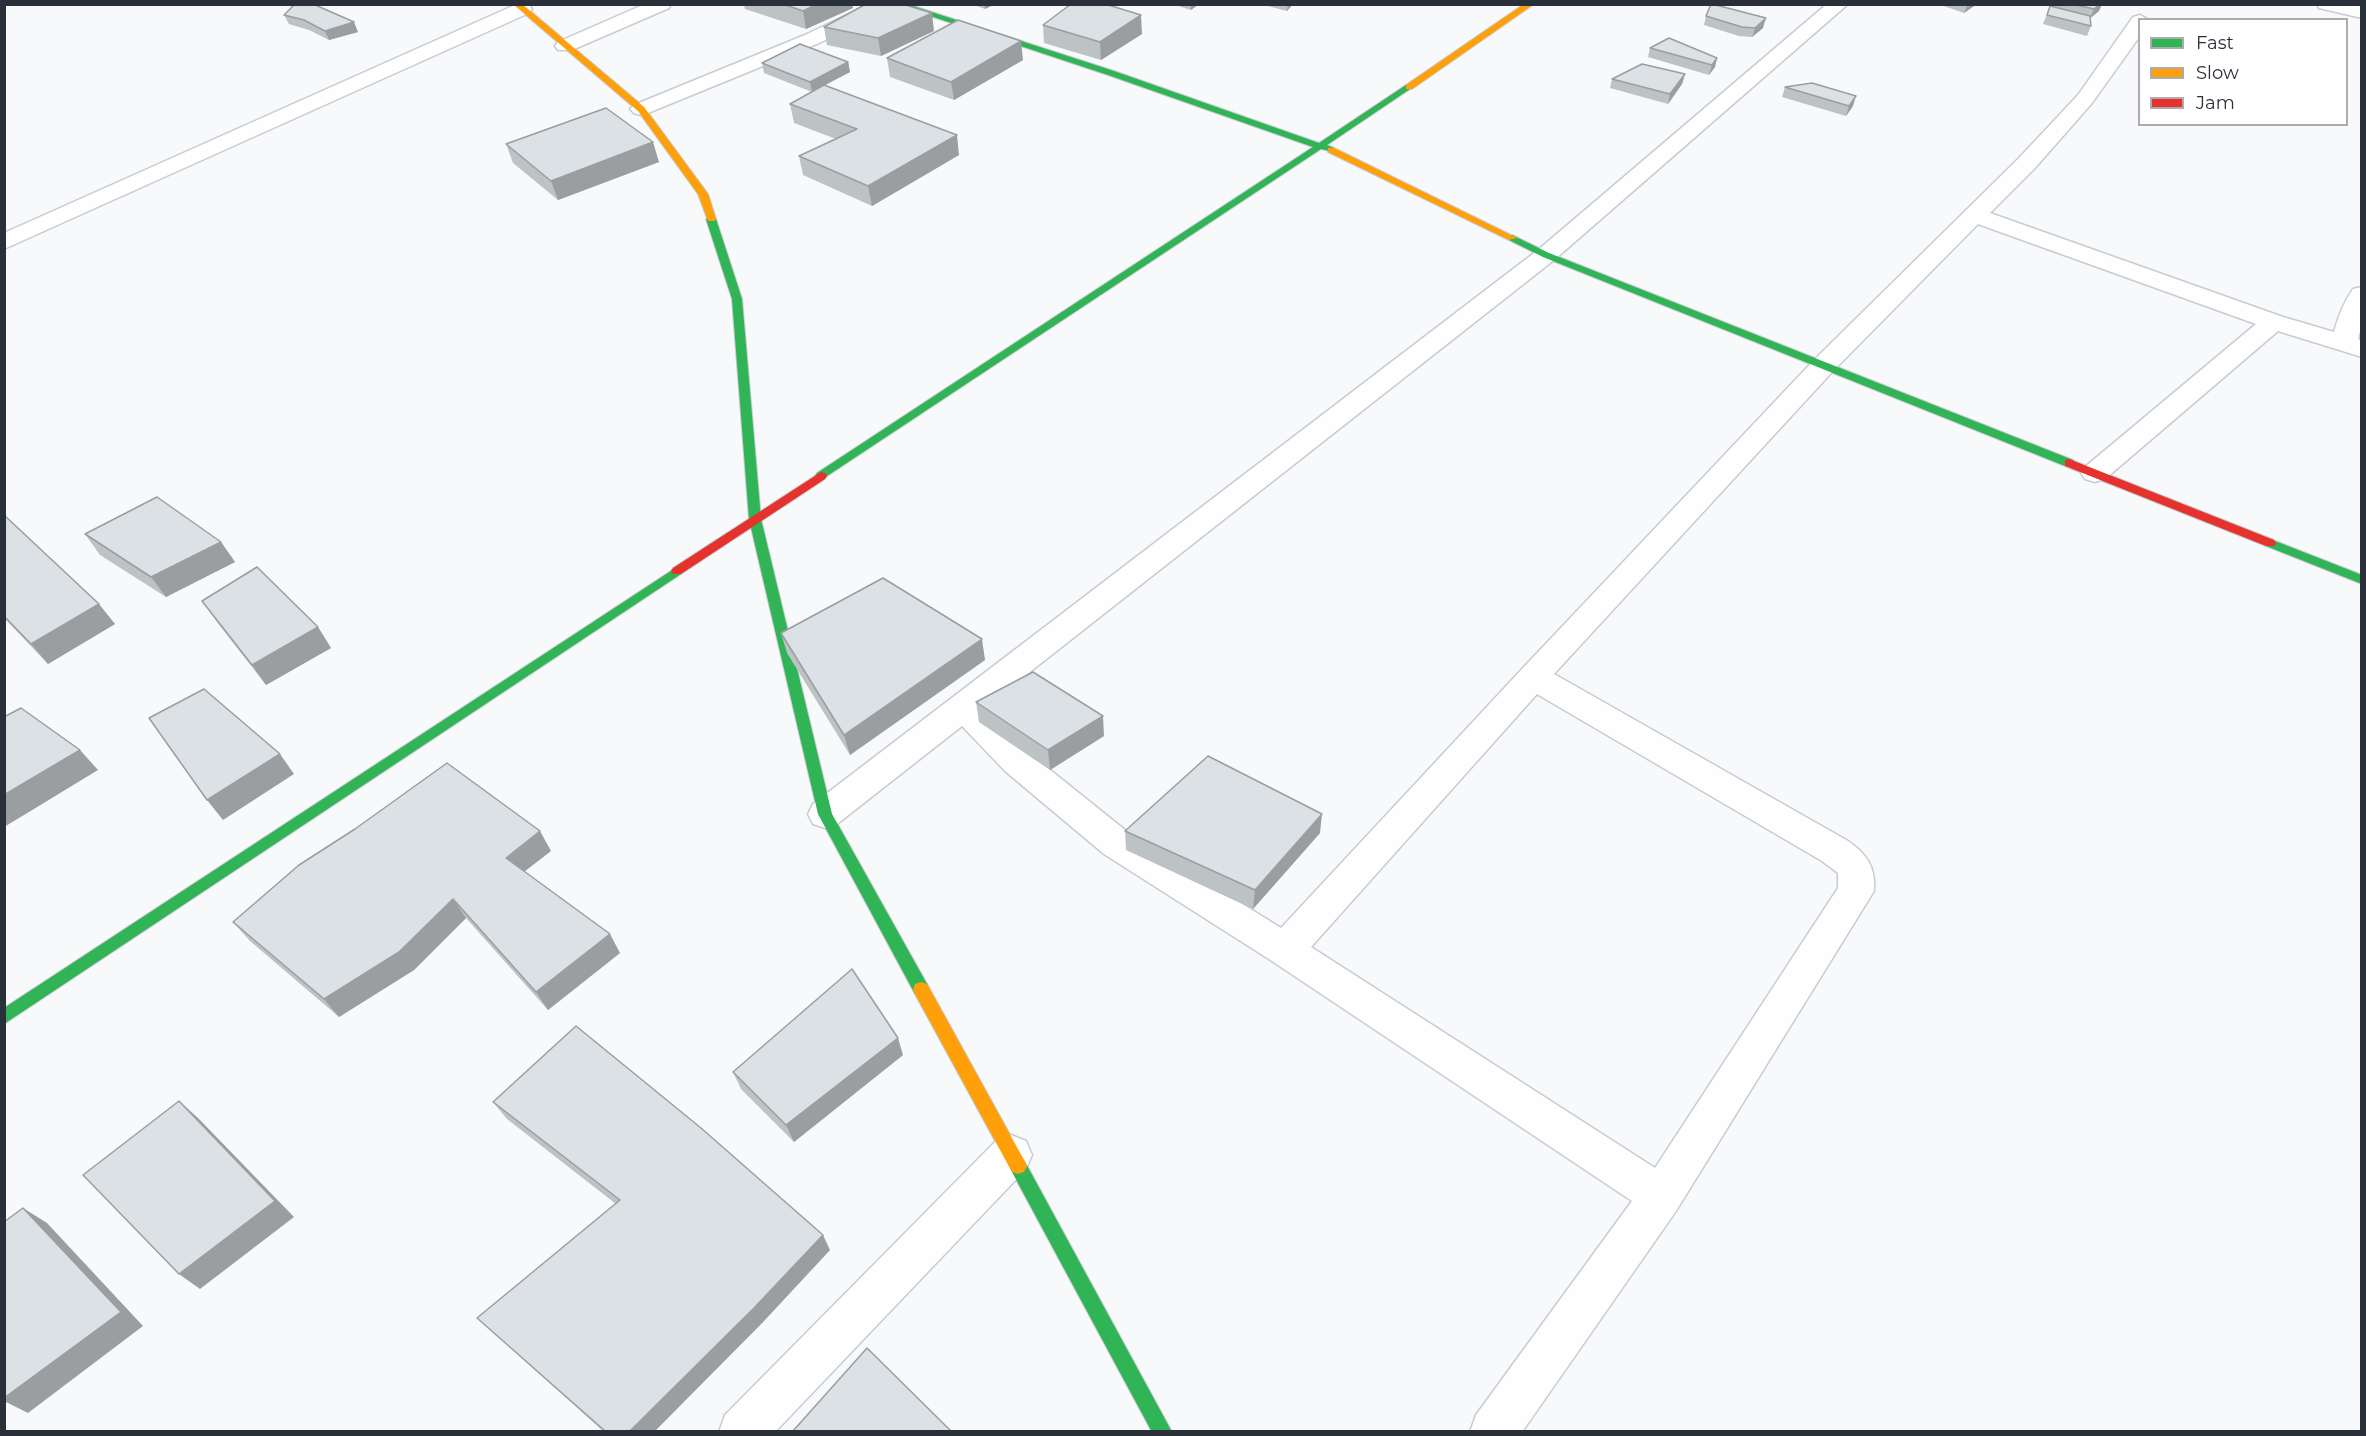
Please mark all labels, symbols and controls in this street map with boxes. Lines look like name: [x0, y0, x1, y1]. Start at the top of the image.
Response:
legend: [2138, 18, 2348, 126]
text: Fast: [2196, 32, 2234, 54]
text: Slow: [2196, 62, 2239, 84]
text: Jam: [2196, 92, 2235, 114]

